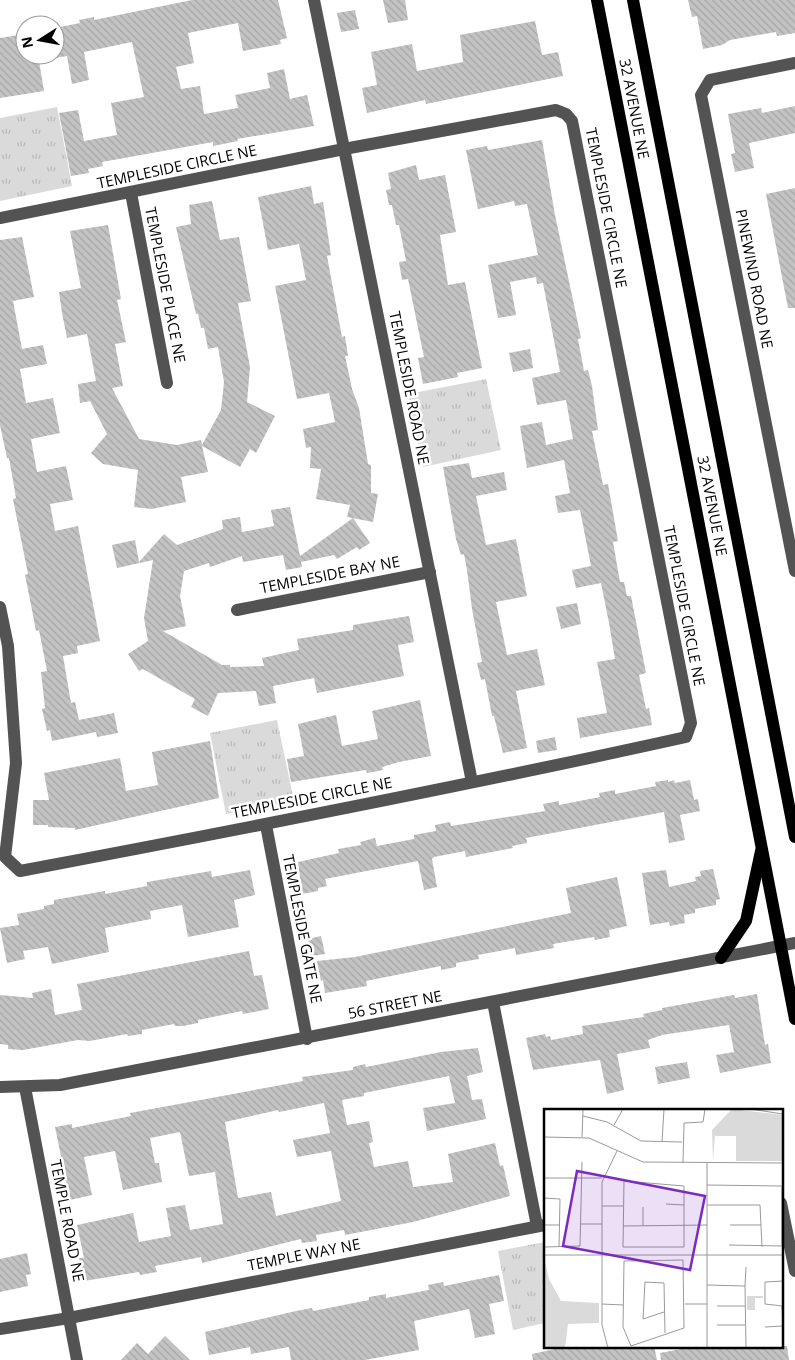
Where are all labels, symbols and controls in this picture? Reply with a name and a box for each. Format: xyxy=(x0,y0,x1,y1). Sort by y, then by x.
north arrow xyxy=(15,15,65,65)
text: N xyxy=(16,35,37,50)
street label: 32 AVENUE NE xyxy=(615,57,655,161)
street label: TEMPLESIDE CIRCLE NE xyxy=(582,126,632,290)
street label: TEMPLESIDE CIRCLE NE xyxy=(95,139,259,193)
street label: TEMPLESIDE PLACE NE xyxy=(141,205,191,364)
street label: PINEWIND ROAD NE xyxy=(732,207,778,350)
street label: TEMPLESIDE ROAD NE xyxy=(385,310,435,466)
street label: 32 AVENUE NE xyxy=(693,454,733,558)
street label: TEMPLESIDE CIRCLE NE xyxy=(660,524,710,688)
street label: TEMPLESIDE BAY NE xyxy=(258,551,401,597)
street label: TEMPLESIDE CIRCLE NE xyxy=(230,772,394,822)
street label: TEMPLESIDE GATE NE xyxy=(279,853,327,1005)
street label: 56 STREET NE xyxy=(346,985,443,1023)
inset map xyxy=(544,1109,782,1348)
street label: TEMPLE ROAD NE xyxy=(46,1158,90,1284)
street label: TEMPLE WAY NE xyxy=(246,1233,362,1275)

